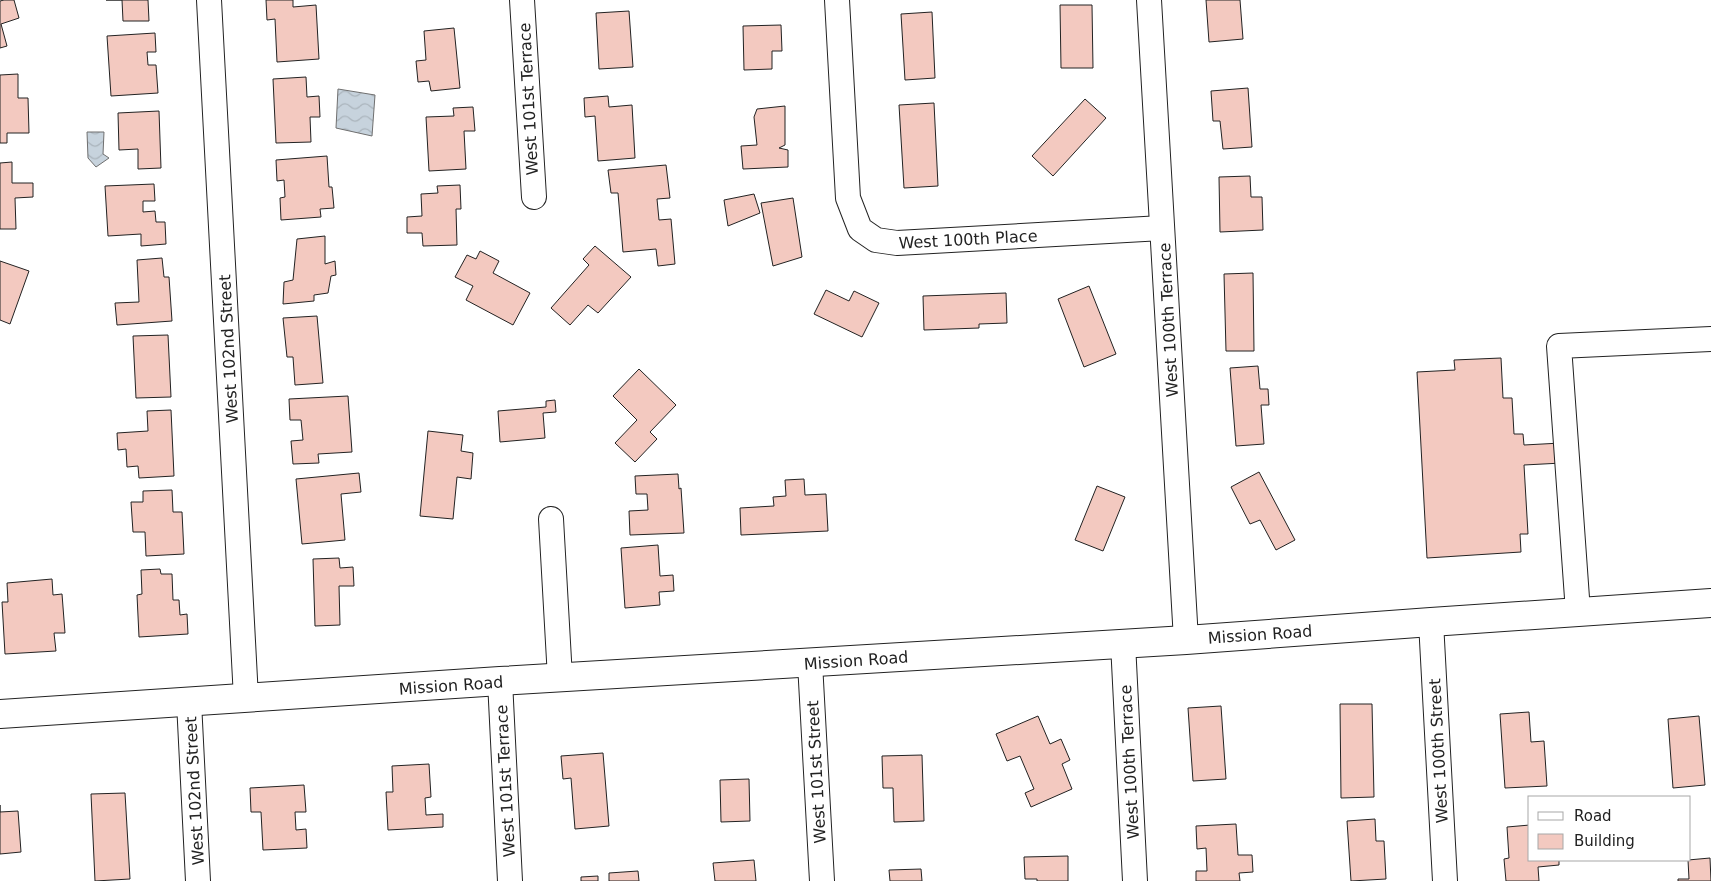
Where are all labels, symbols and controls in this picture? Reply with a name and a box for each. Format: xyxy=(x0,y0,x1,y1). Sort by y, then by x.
street label: West 101st Terrace xyxy=(515,22,542,176)
street label: West 100th Place xyxy=(898,226,1038,253)
street label: West 100th Terrace xyxy=(1155,242,1182,398)
street label: West 102nd Street xyxy=(215,274,242,424)
street label: Mission Road xyxy=(1207,621,1313,648)
street label: Mission Road xyxy=(803,647,909,674)
street label: Mission Road xyxy=(398,672,504,699)
street label: West 100th Street xyxy=(1425,678,1452,824)
street label: West 100th Terrace xyxy=(1116,684,1143,840)
street label: West 101st Street xyxy=(803,700,830,844)
street label: West 101st Terrace xyxy=(492,704,519,858)
street label: West 102nd Street xyxy=(181,716,208,866)
legend xyxy=(1528,796,1691,861)
text: Road xyxy=(1574,807,1612,825)
text: Building xyxy=(1574,832,1635,850)

